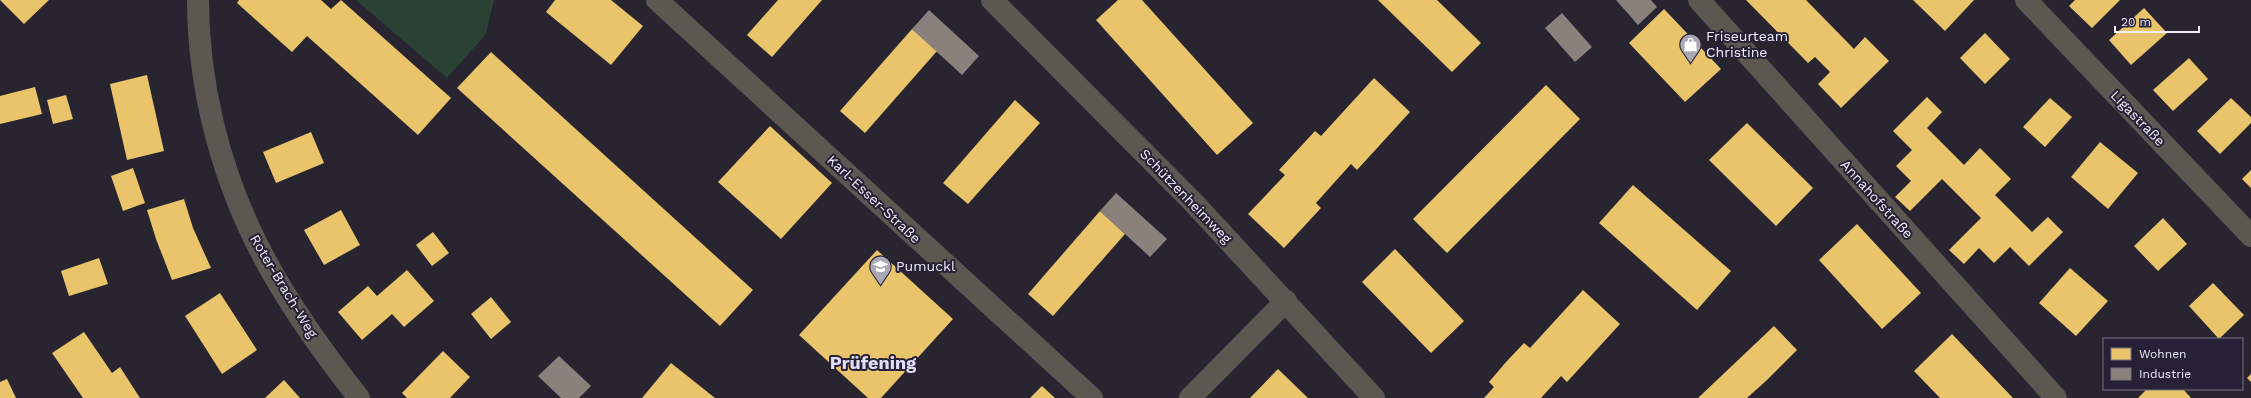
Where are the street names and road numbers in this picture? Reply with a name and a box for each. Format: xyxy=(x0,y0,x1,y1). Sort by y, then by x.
street label: Ligastraße xyxy=(2108,87,2168,149)
street label: Schützenheimweg xyxy=(1137,146,1235,247)
street label: Karl-Esser-Straße xyxy=(824,152,924,246)
street label: Annahofstraße xyxy=(1837,156,1917,242)
street label: Roter-Brach-Weg xyxy=(247,232,321,341)

